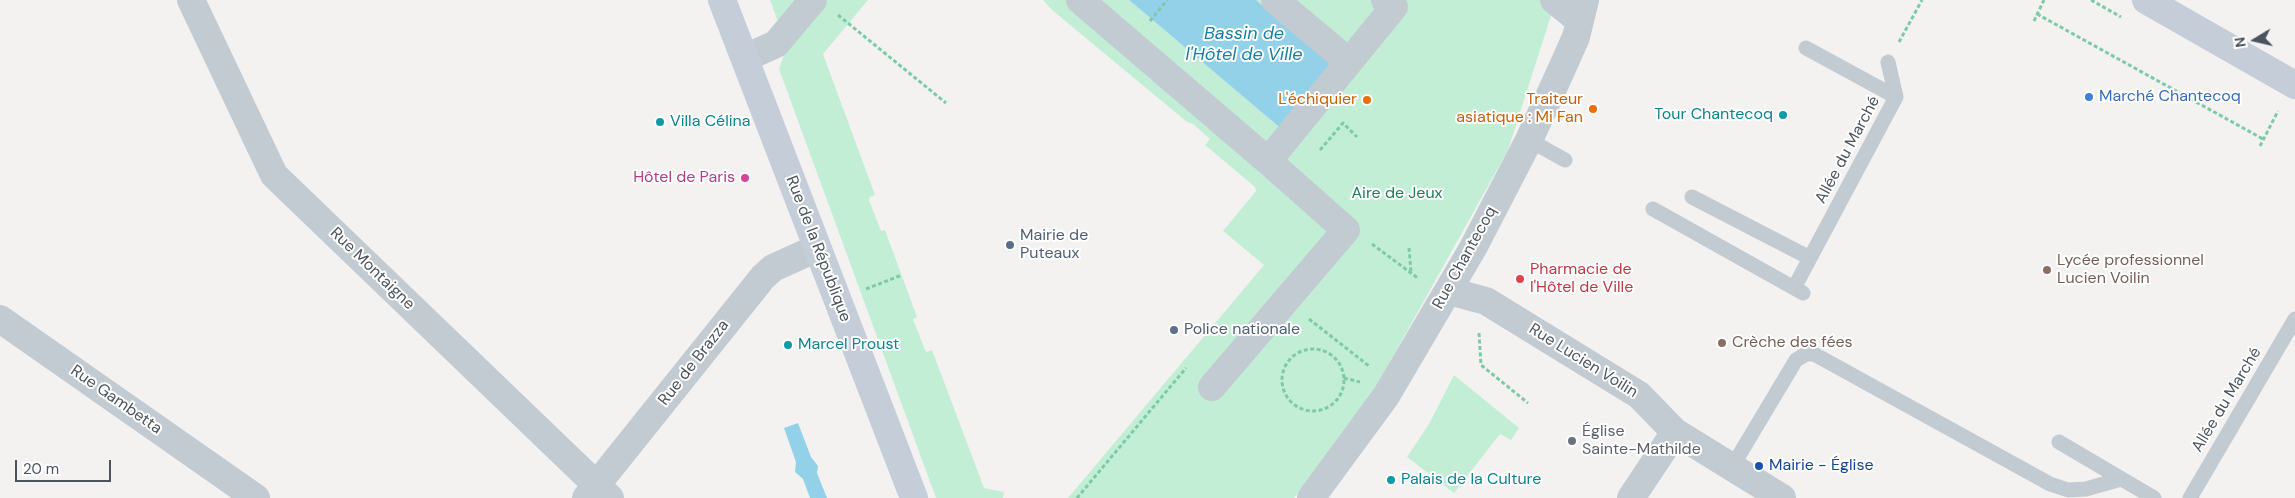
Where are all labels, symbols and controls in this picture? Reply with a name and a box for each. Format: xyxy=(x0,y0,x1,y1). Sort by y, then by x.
north arrow xyxy=(2230,15,2280,65)
water label: Bassin de l'Hôtel de Ville xyxy=(1186,23,1302,66)
text: N xyxy=(2230,36,2250,49)
place label: Marché Chantecoq xyxy=(2099,87,2241,107)
place label: L'échiquier xyxy=(1278,90,1357,110)
place label: Traiteur asiatique : Mi Fan xyxy=(1456,90,1583,128)
marker: Marché Chantecoq xyxy=(2083,91,2095,103)
street label: Allée du Marché xyxy=(1812,93,1884,207)
marker: L'échiquier xyxy=(1361,94,1373,106)
marker: Traiteur asiatique : Mi Fan xyxy=(1587,103,1599,115)
place label: Tour Chantecoq xyxy=(1654,105,1773,125)
marker: Tour Chantecoq xyxy=(1777,109,1789,121)
place label: Villa Célina xyxy=(670,112,750,132)
marker: Villa Célina xyxy=(654,116,666,128)
place label: Hôtel de Paris xyxy=(633,168,735,188)
marker: Hôtel de Paris xyxy=(739,172,751,184)
street label: Rue de la République xyxy=(781,173,855,325)
park label: Aire de Jeux xyxy=(1351,184,1443,204)
street label: Rue Chantecoq xyxy=(1429,203,1501,313)
street label: Rue Montaigne xyxy=(326,224,418,314)
place label: Mairie de Puteaux xyxy=(1020,226,1088,264)
marker: Mairie de Puteaux xyxy=(1004,239,1016,251)
place label: Lycée professionnel Lucien Voilin xyxy=(2057,251,2204,289)
place label: Pharmacie de l'Hôtel de Ville xyxy=(1530,260,1633,298)
marker: Lycée professionnel Lucien Voilin xyxy=(2041,264,2053,276)
marker: Pharmacie de l'Hôtel de Ville xyxy=(1514,273,1526,285)
street label: Rue de Brazza xyxy=(655,316,733,410)
place label: Police nationale xyxy=(1184,320,1300,340)
street label: Rue Lucien Voilin xyxy=(1525,320,1641,402)
marker: Police nationale xyxy=(1168,324,1180,336)
place label: Crèche des fées xyxy=(1732,333,1853,353)
place label: Marcel Proust xyxy=(798,335,899,355)
marker: Crèche des fées xyxy=(1716,337,1728,349)
marker: Marcel Proust xyxy=(782,339,794,351)
street label: Allée du Marché xyxy=(2188,344,2266,456)
street label: Rue Gambetta xyxy=(67,361,165,439)
place label: Église Sainte-Mathilde xyxy=(1582,422,1701,460)
marker: Église Sainte-Mathilde xyxy=(1566,435,1578,447)
scale bar xyxy=(18,450,114,482)
place label: Mairie - Église xyxy=(1769,456,1874,476)
text: 20 m xyxy=(23,459,59,479)
marker: Mairie - Église xyxy=(1753,460,1765,472)
place label: Palais de la Culture xyxy=(1401,470,1541,490)
marker: Palais de la Culture xyxy=(1385,474,1397,486)

